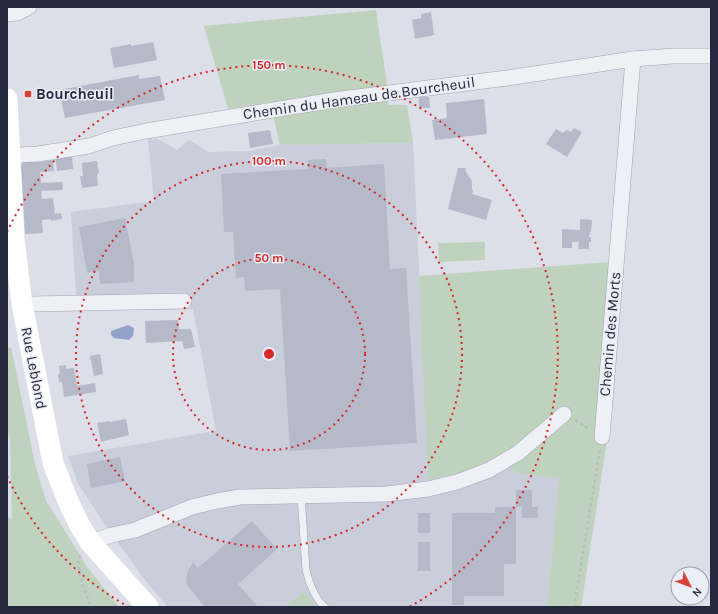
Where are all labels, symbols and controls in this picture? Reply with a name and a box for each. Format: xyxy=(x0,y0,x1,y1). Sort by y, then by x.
text: 150 m xyxy=(252,58,286,72)
street label: Chemin du Hameau de Bourcheuil xyxy=(242,73,476,123)
place label: Bourcheuil xyxy=(36,85,114,103)
marker: Bourcheuil xyxy=(23,89,33,99)
text: 100 m xyxy=(252,154,286,168)
text: 50 m xyxy=(255,251,284,265)
street label: Chemin des Morts xyxy=(596,271,624,397)
street label: Rue Leblond xyxy=(17,325,51,411)
centre of rings xyxy=(262,347,276,361)
north arrow xyxy=(670,566,710,606)
text: N xyxy=(690,585,705,600)

